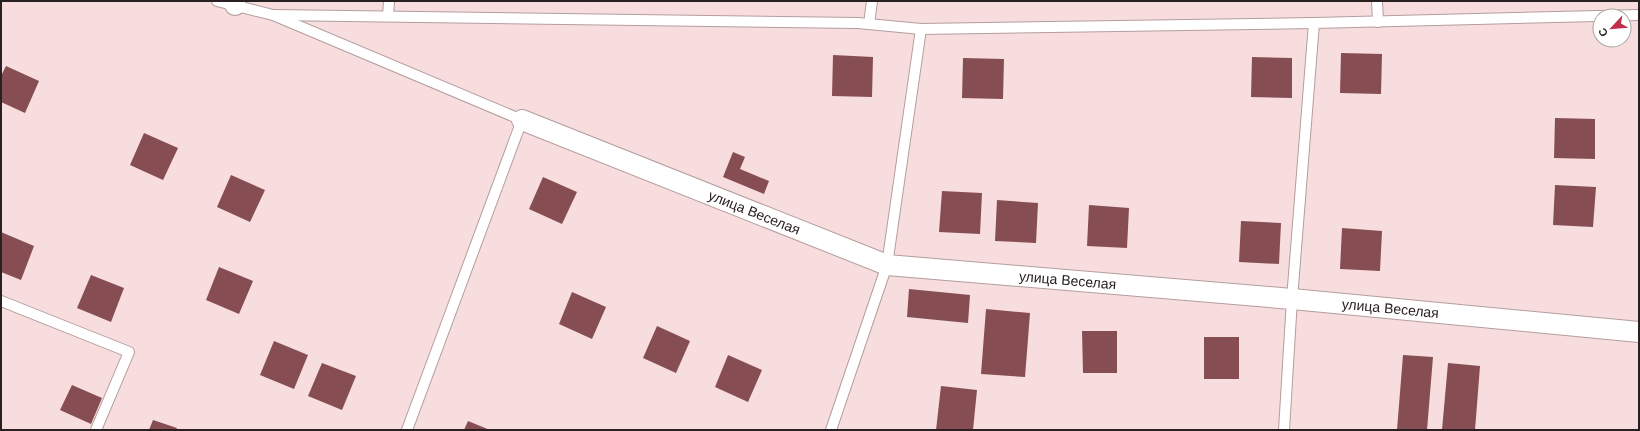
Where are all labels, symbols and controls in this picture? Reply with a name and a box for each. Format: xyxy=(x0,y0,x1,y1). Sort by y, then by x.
north arrow xyxy=(1592,8,1632,48)
text: С xyxy=(1596,26,1610,39)
street label: улица Веселая xyxy=(706,187,803,238)
street label: улица Веселая xyxy=(1018,268,1117,292)
street label: улица Веселая xyxy=(1341,296,1440,321)

